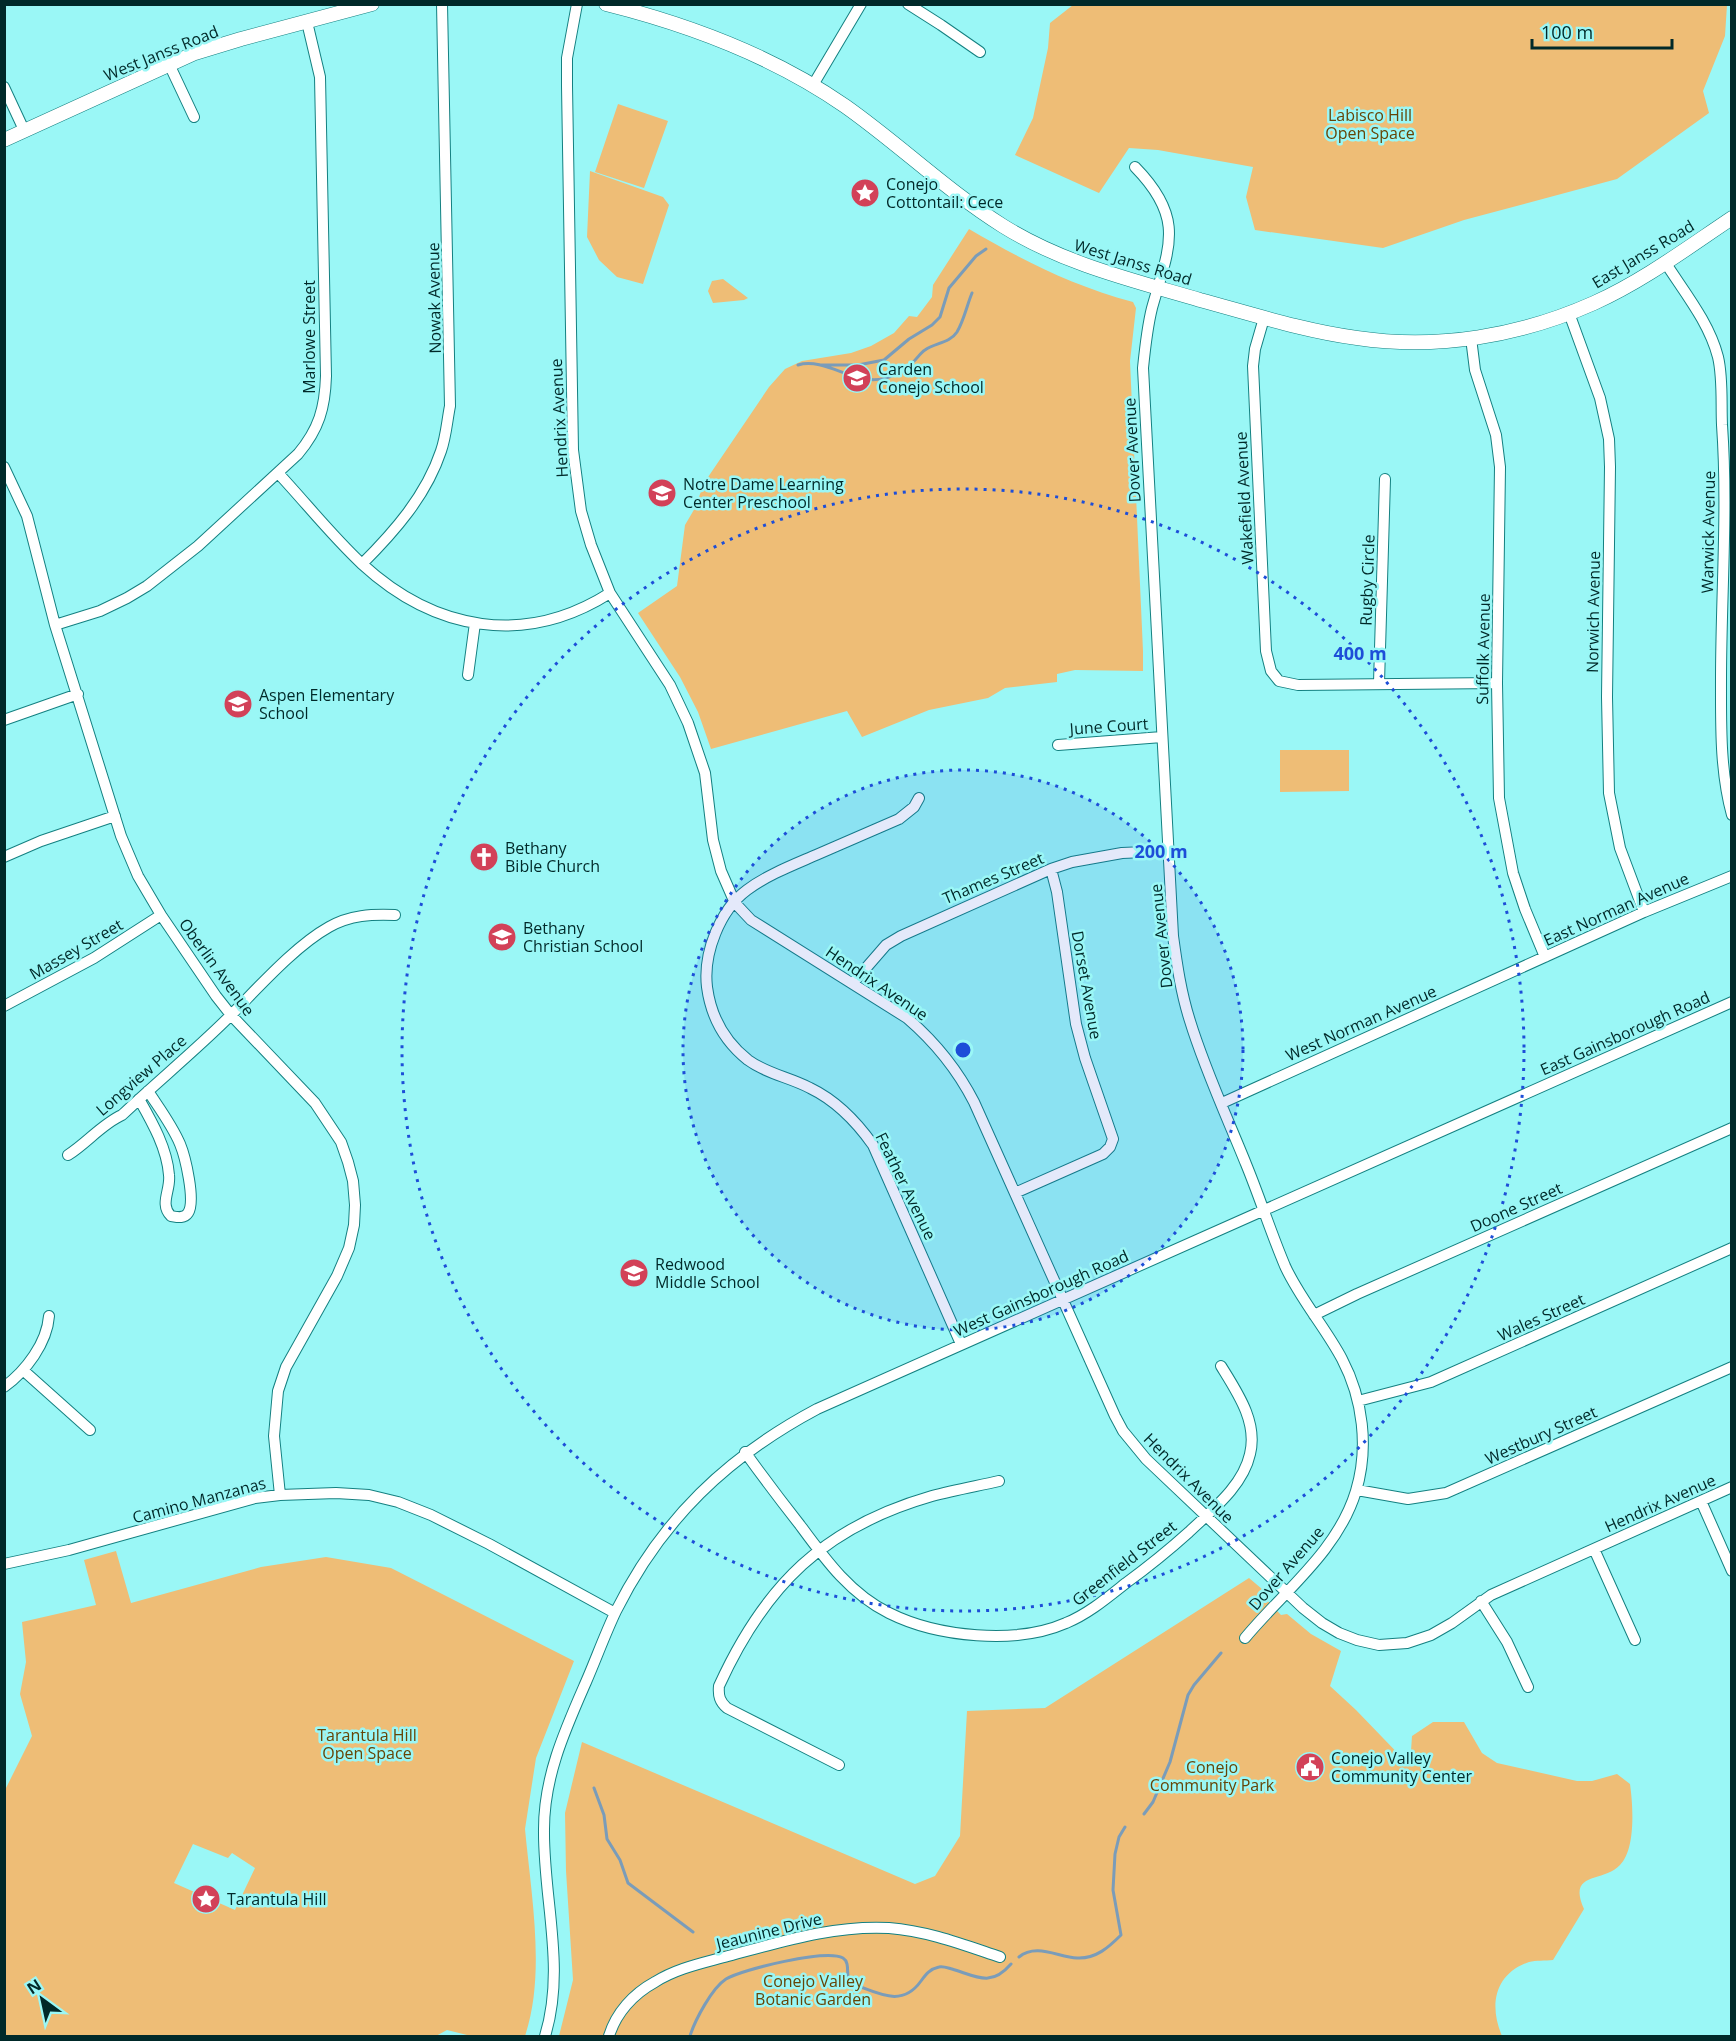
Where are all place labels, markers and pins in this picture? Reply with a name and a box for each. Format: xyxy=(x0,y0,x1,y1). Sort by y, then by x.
place label: Conejo Cottontail: Cece xyxy=(886,173,1003,213)
place icon: Conejo Cottontail: Cece xyxy=(849,177,881,209)
place label: Carden Conejo School xyxy=(878,358,984,398)
school or university icon: Carden Conejo School xyxy=(841,362,873,394)
place label: Notre Dame Learning Center Preschool xyxy=(683,473,844,513)
school or university icon: Notre Dame Learning Center Preschool xyxy=(646,477,678,509)
place label: Aspen Elementary School xyxy=(259,684,395,724)
school or university icon: Aspen Elementary School xyxy=(222,688,254,720)
place label: Bethany Bible Church xyxy=(505,837,600,877)
church icon: Bethany Bible Church xyxy=(468,841,500,873)
place label: Bethany Christian School xyxy=(523,917,643,957)
school or university icon: Bethany Christian School xyxy=(486,921,518,953)
centre of rings xyxy=(953,1040,973,1060)
place label: Redwood Middle School xyxy=(655,1253,760,1293)
school or university icon: Redwood Middle School xyxy=(618,1257,650,1289)
place label: Conejo Valley Community Center xyxy=(1331,1747,1472,1787)
public building icon: Conejo Valley Community Center xyxy=(1294,1751,1326,1783)
place icon: Tarantula Hill xyxy=(190,1883,222,1915)
place label: Tarantula Hill xyxy=(227,1888,326,1910)

